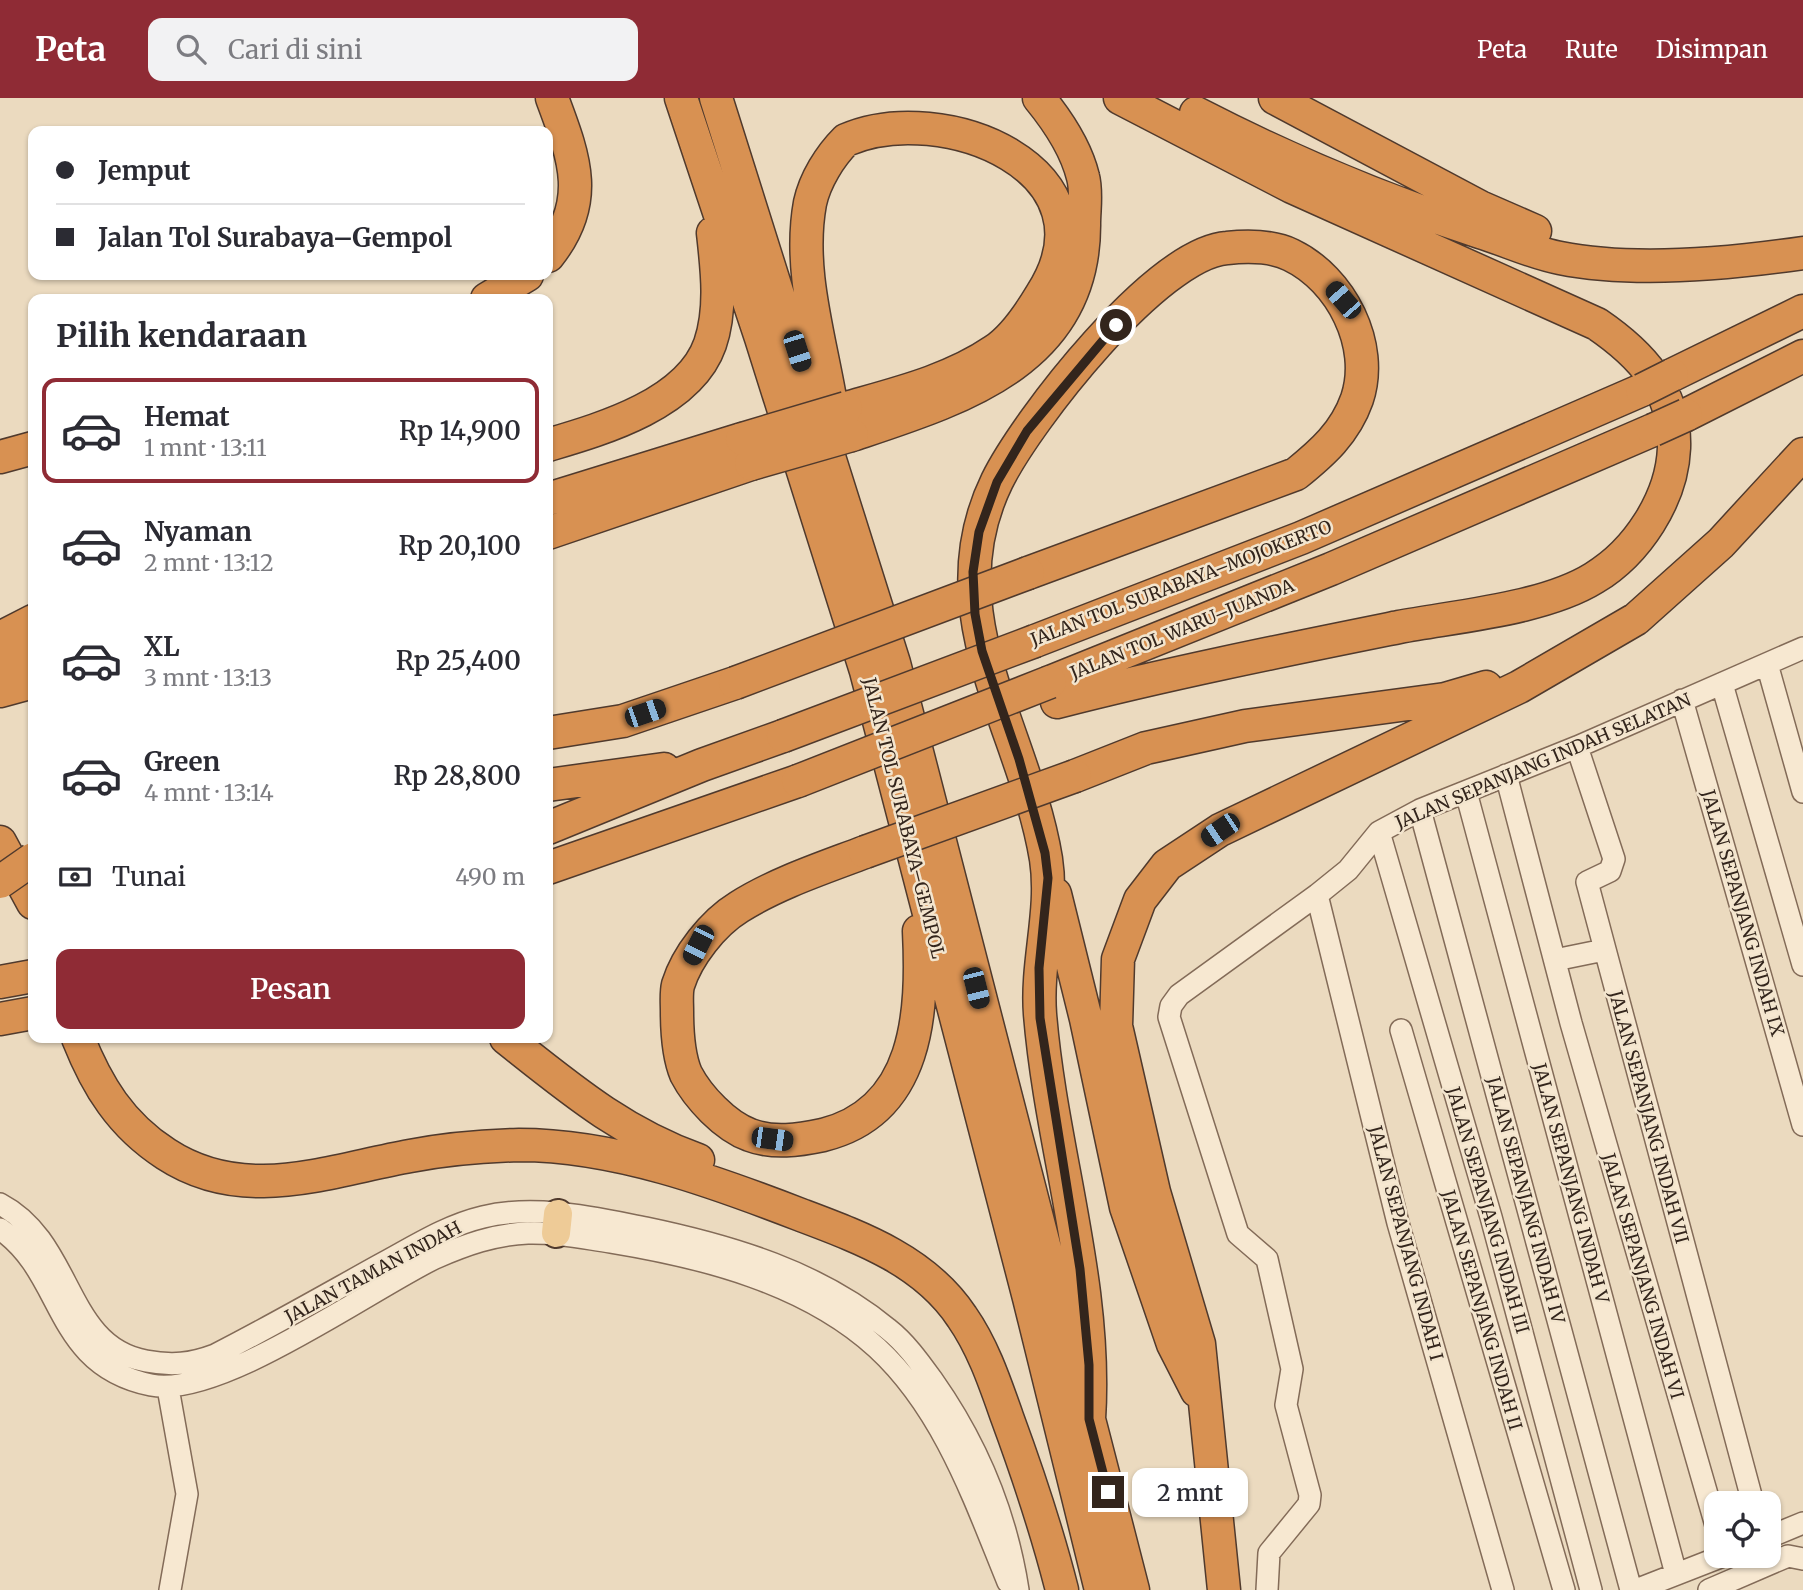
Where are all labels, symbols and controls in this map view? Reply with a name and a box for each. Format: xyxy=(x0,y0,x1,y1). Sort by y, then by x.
search box xyxy=(148,18,638,81)
text: Peta xyxy=(35,29,106,70)
icon: search xyxy=(172,30,210,68)
text: Cari di sini xyxy=(228,33,362,66)
text: Peta xyxy=(1477,34,1527,65)
text: Rute xyxy=(1565,34,1618,65)
text: Disimpan xyxy=(1656,34,1768,65)
text: Jemput xyxy=(98,154,191,187)
text: Jalan Tol Surabaya–Gempol xyxy=(98,221,452,254)
car xyxy=(1322,277,1365,323)
route start xyxy=(1100,309,1132,341)
text: Pilih kendaraan xyxy=(56,316,307,356)
car xyxy=(781,328,814,374)
icon: car xyxy=(60,399,123,462)
text: Hemat xyxy=(144,400,230,433)
text: Rp 14,900 xyxy=(399,414,521,447)
text: 1 mnt · 13:11 xyxy=(144,433,267,462)
icon: car xyxy=(60,514,123,577)
text: Nyaman xyxy=(144,515,252,548)
street label: JALAN TOL SURABAYA–MOJOKERTO xyxy=(1026,515,1335,652)
text: Rp 20,100 xyxy=(398,529,521,562)
text: 2 mnt · 13:12 xyxy=(144,548,274,577)
street label: JALAN TOL WARU–JUANDA xyxy=(1066,573,1298,685)
icon: car xyxy=(60,629,123,692)
text: XL xyxy=(144,630,180,663)
text: Rp 25,400 xyxy=(396,644,521,677)
text: 3 mnt · 13:13 xyxy=(144,663,272,692)
street label: JALAN TOL SURABAYA–GEMPOL xyxy=(858,674,950,961)
street label: JALAN SEPANJANG INDAH SELATAN xyxy=(1391,688,1694,834)
car xyxy=(622,696,669,730)
icon: car xyxy=(60,744,123,807)
text: Green xyxy=(144,745,220,778)
text: Rp 28,800 xyxy=(393,759,521,792)
text: 4 mnt · 13:14 xyxy=(144,778,274,807)
street label: JALAN SEPANJANG INDAH IX xyxy=(1696,786,1789,1039)
car xyxy=(1197,810,1244,850)
icon: cash xyxy=(56,858,94,896)
text: Tunai xyxy=(112,860,186,893)
text: 490 m xyxy=(455,862,525,891)
car xyxy=(680,922,717,968)
button: Pesan xyxy=(56,949,525,1029)
car xyxy=(961,965,992,1011)
street label: JALAN SEPANJANG INDAH VII xyxy=(1604,987,1694,1246)
street label: JALAN SEPANJANG INDAH V xyxy=(1528,1060,1614,1306)
street label: JALAN SEPANJANG INDAH IV xyxy=(1482,1073,1570,1327)
street label: JALAN SEPANJANG INDAH III xyxy=(1442,1084,1534,1336)
street label: JALAN SEPANJANG INDAH I xyxy=(1363,1122,1448,1363)
car xyxy=(750,1126,795,1152)
street label: JALAN SEPANJANG INDAH VI xyxy=(1597,1150,1689,1401)
street label: JALAN SEPANJANG INDAH II xyxy=(1437,1187,1527,1433)
street label: JALAN TAMAN INDAH xyxy=(280,1216,465,1329)
callout: 2 mnt xyxy=(1132,1468,1248,1516)
route end xyxy=(1092,1476,1124,1508)
text: 2 mnt xyxy=(1157,1478,1223,1507)
map controls xyxy=(1704,1491,1781,1568)
button: locate xyxy=(1704,1491,1781,1568)

